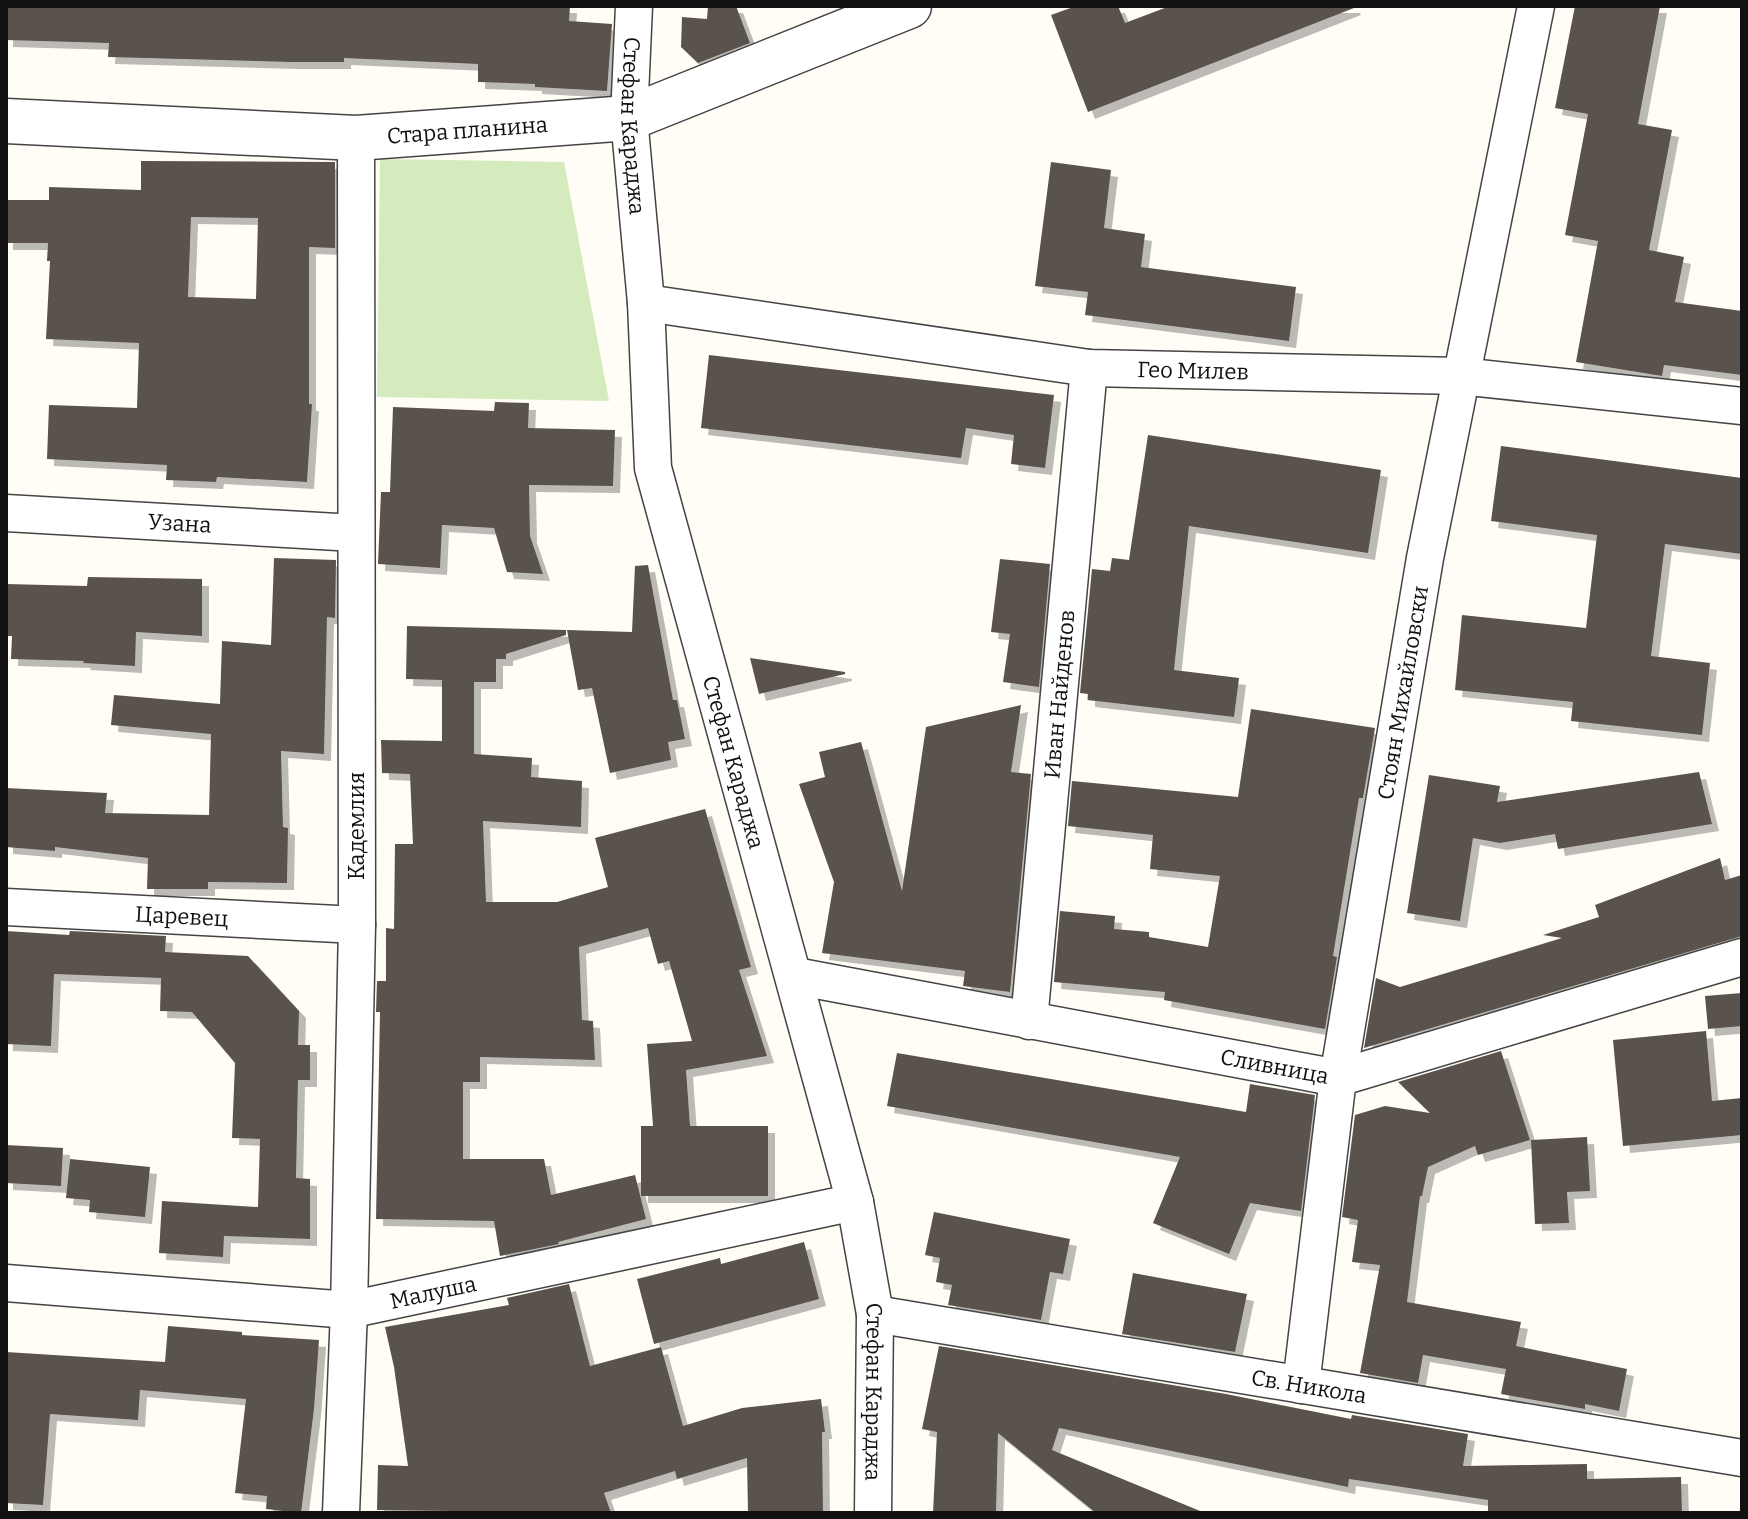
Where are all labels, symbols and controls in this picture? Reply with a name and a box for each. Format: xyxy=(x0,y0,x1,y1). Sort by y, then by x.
street label: Стефан Караджа xyxy=(615,36,651,216)
street label: Стара планина xyxy=(386,110,549,149)
street label: Гео Милев xyxy=(1137,356,1249,385)
street label: Узана xyxy=(147,508,212,538)
street label: Стоян Михайловски xyxy=(1371,584,1434,802)
street label: Иван Найденов xyxy=(1038,609,1080,780)
street label: Стефан Караджа xyxy=(697,673,771,852)
street label: Кадемлия xyxy=(343,772,370,880)
street label: Царевец xyxy=(134,900,229,932)
street label: Сливница xyxy=(1218,1043,1331,1089)
street label: Малуша xyxy=(387,1270,479,1314)
street label: Стефан Караджа xyxy=(860,1301,889,1481)
street label: Св. Никола xyxy=(1249,1363,1369,1409)

